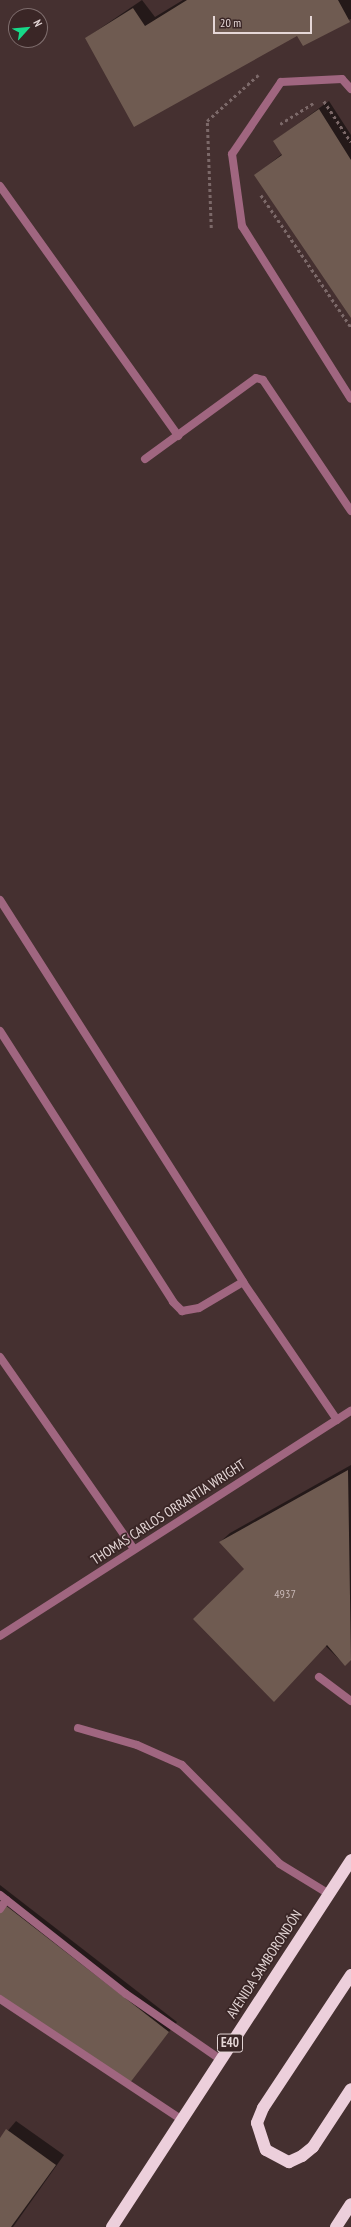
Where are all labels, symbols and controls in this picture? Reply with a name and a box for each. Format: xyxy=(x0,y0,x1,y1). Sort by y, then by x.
north arrow xyxy=(8,8,48,48)
scale bar xyxy=(215,8,314,34)
text: 20 m xyxy=(220,15,241,30)
text: N xyxy=(30,17,45,29)
street label: THOMAS CARLOS ORRANTIA WRIGHT xyxy=(87,1456,249,1568)
house number: 4937 xyxy=(274,1587,296,1601)
street label: AVENIDA SAMBORONDÓN xyxy=(223,1907,305,2021)
road number: E40 xyxy=(216,2032,244,2054)

